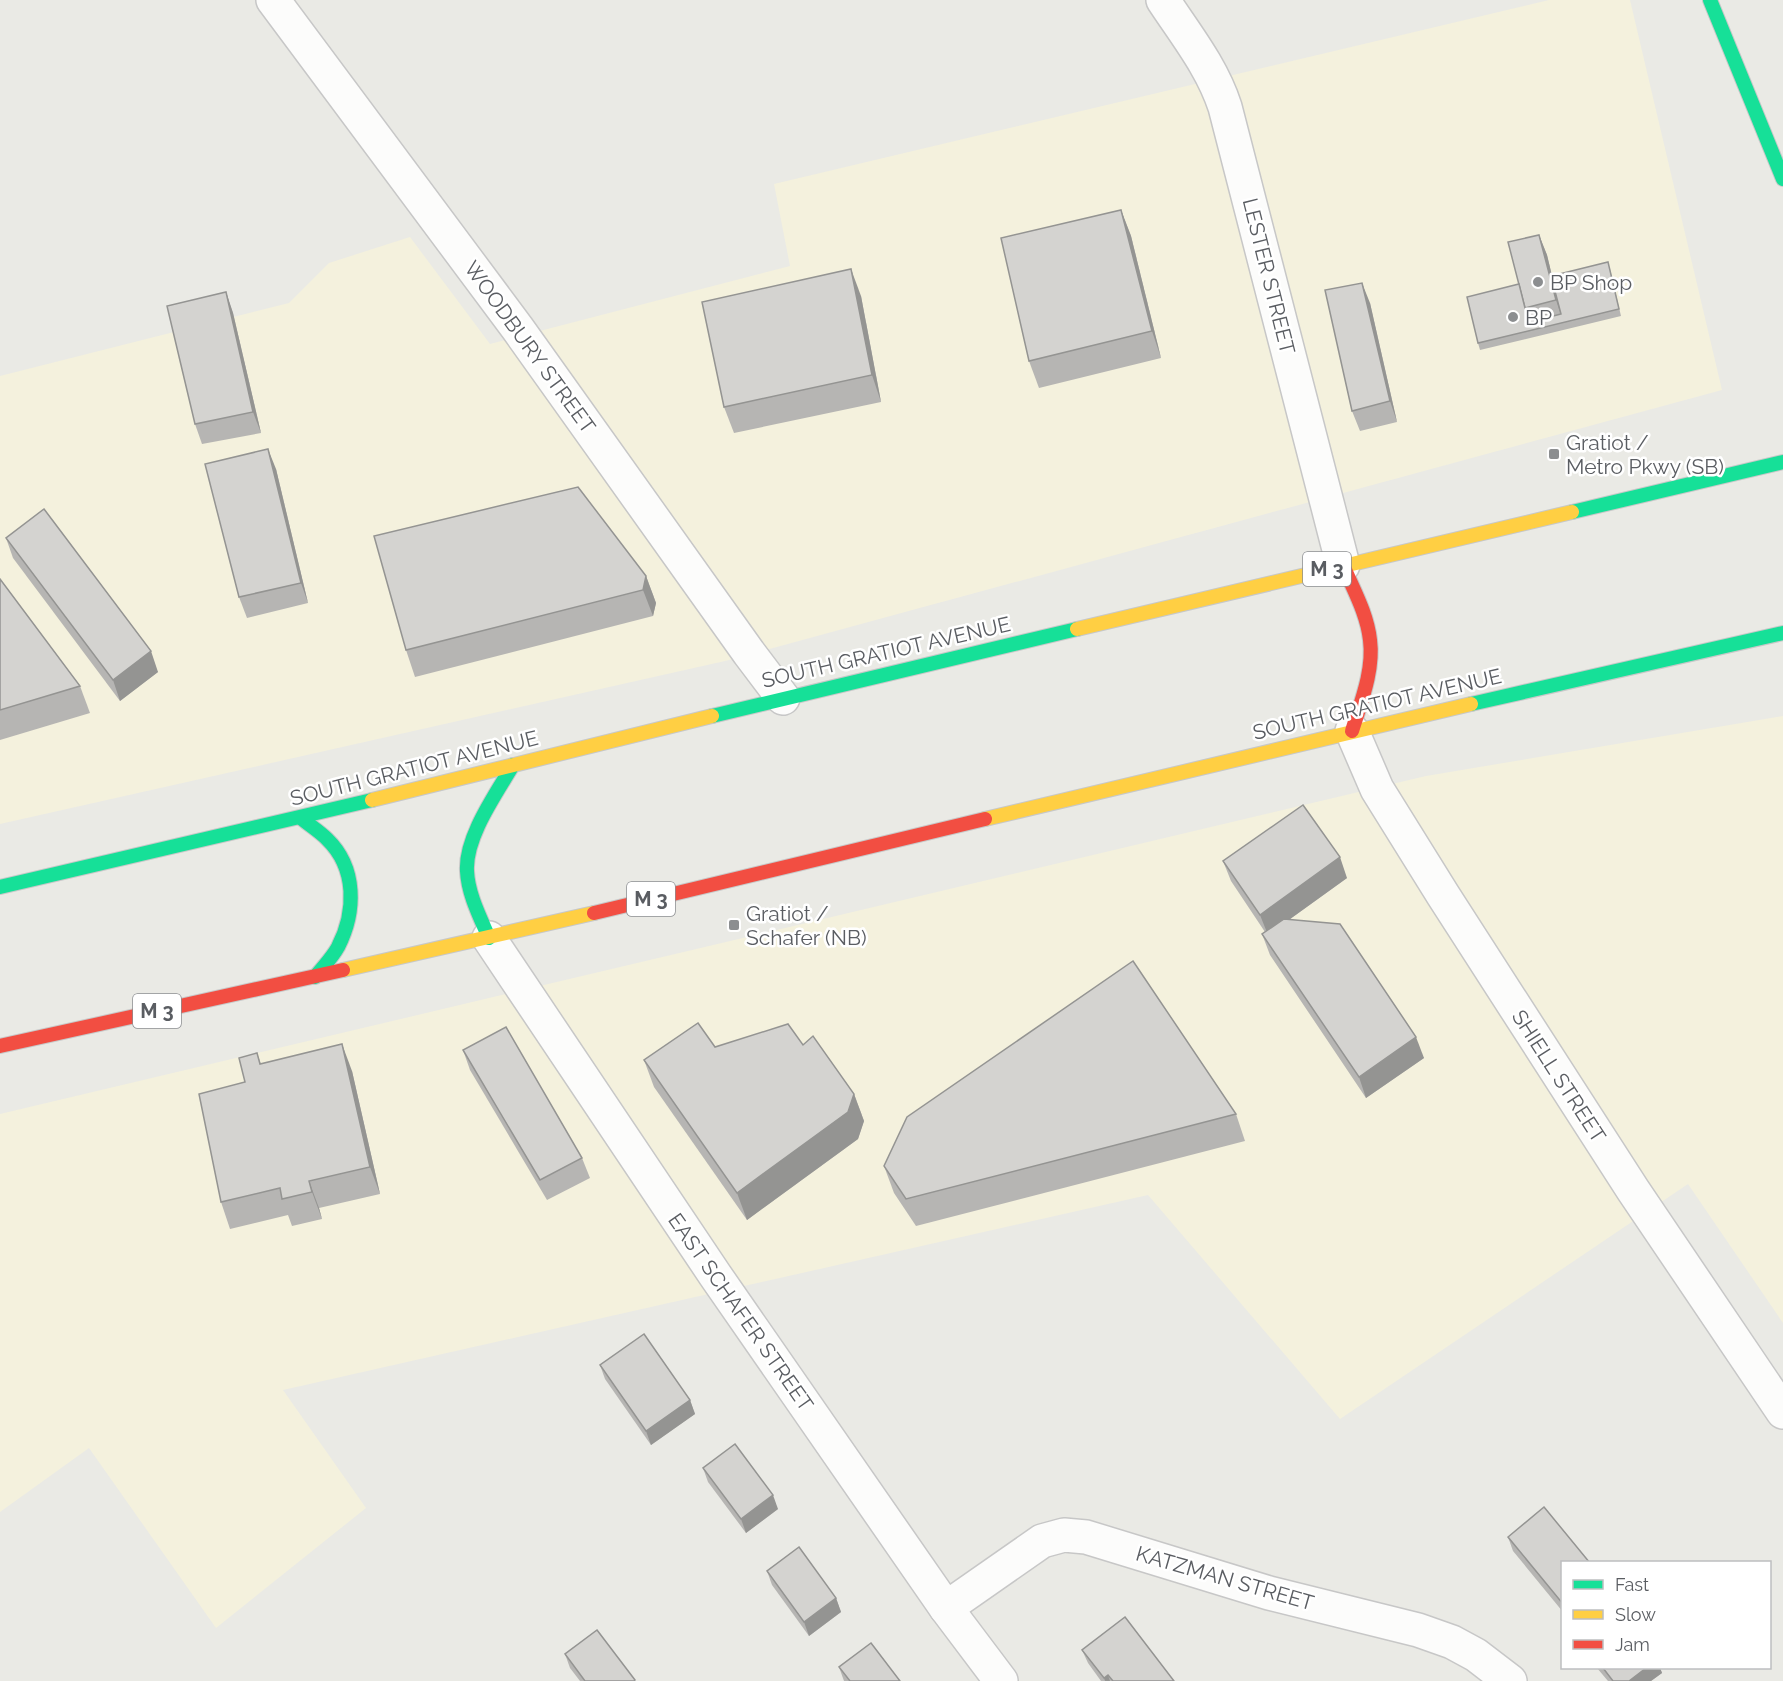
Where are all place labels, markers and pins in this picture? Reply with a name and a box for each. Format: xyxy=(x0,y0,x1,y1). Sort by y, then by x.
place label: BP Shop xyxy=(1550,270,1632,295)
marker: BP Shop xyxy=(1531,275,1545,289)
place label: BP xyxy=(1525,305,1552,330)
marker: BP xyxy=(1506,310,1520,324)
place label: Gratiot / Metro Pkwy (SB) xyxy=(1566,430,1724,479)
marker: Gratiot / Metro Pkwy (SB) xyxy=(1547,447,1561,461)
place label: Gratiot / Schafer (NB) xyxy=(746,901,867,950)
marker: Gratiot / Schafer (NB) xyxy=(727,918,741,932)

